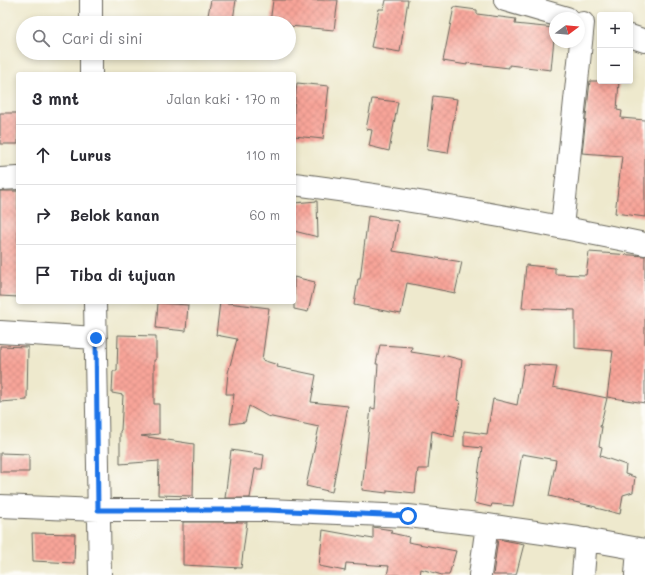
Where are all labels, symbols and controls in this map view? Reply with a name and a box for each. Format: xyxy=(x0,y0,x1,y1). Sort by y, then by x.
north arrow xyxy=(549,12,585,48)
map controls xyxy=(597,12,633,84)
button: + xyxy=(597,12,633,48)
search box xyxy=(16,16,296,60)
icon: search xyxy=(30,27,52,49)
text: Cari di sini xyxy=(62,28,143,48)
button: − xyxy=(597,48,633,84)
text: 3 mnt xyxy=(32,87,79,109)
text: Jalan kaki · 170 m xyxy=(167,90,280,107)
icon: ahead xyxy=(32,144,54,166)
text: Lurus xyxy=(70,145,111,165)
text: 110 m xyxy=(246,146,280,163)
icon: right xyxy=(32,204,54,226)
text: Belok kanan xyxy=(70,205,159,225)
text: 60 m xyxy=(250,206,280,223)
icon: arrive xyxy=(32,264,54,286)
text: Tiba di tujuan xyxy=(70,265,175,285)
route end xyxy=(87,329,105,347)
route start xyxy=(399,507,417,525)

